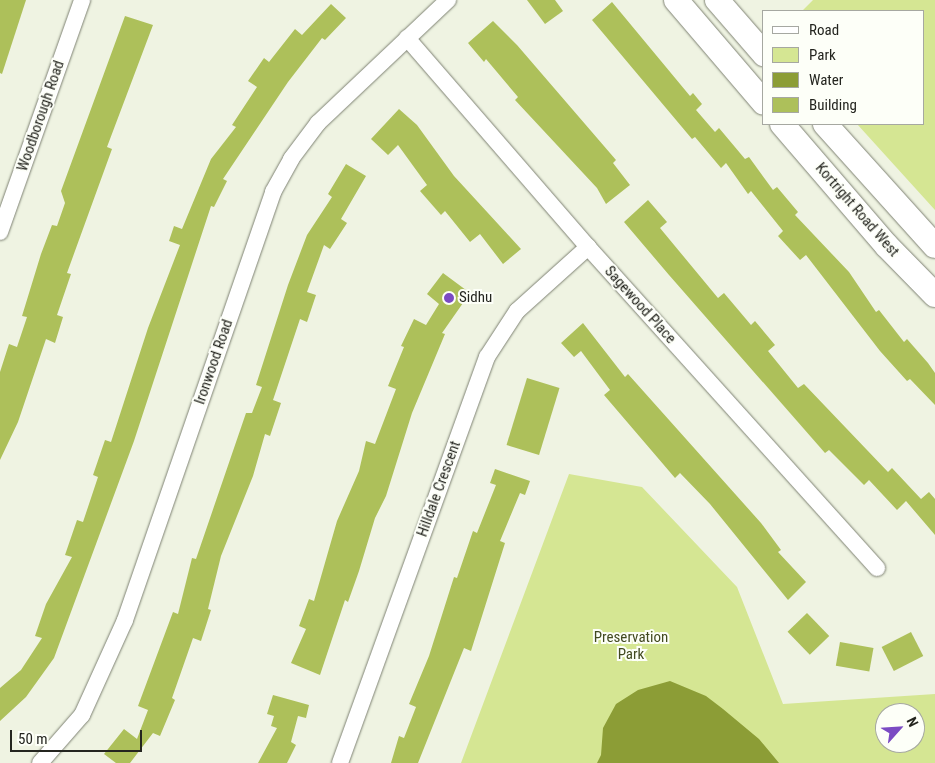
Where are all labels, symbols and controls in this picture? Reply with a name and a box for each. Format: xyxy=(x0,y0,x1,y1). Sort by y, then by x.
legend xyxy=(762,10,925,125)
text: Road xyxy=(809,21,839,39)
text: Park xyxy=(809,46,836,64)
street label: Woodborough Road xyxy=(14,58,68,174)
text: Water xyxy=(809,71,843,89)
text: Building xyxy=(809,96,857,114)
street label: Kortright Road West xyxy=(811,159,903,261)
street label: Sagewood Place xyxy=(601,263,679,347)
place label: Sidhu xyxy=(459,289,492,307)
marker: Sidhu xyxy=(443,292,455,304)
street label: Ironwood Road xyxy=(191,317,237,407)
street label: Hilldale Crescent xyxy=(413,439,465,539)
park label: Preservation Park xyxy=(594,628,668,663)
north arrow xyxy=(875,703,925,753)
text: N xyxy=(904,714,922,729)
scale bar xyxy=(12,720,145,752)
text: 50 m xyxy=(18,730,48,748)

